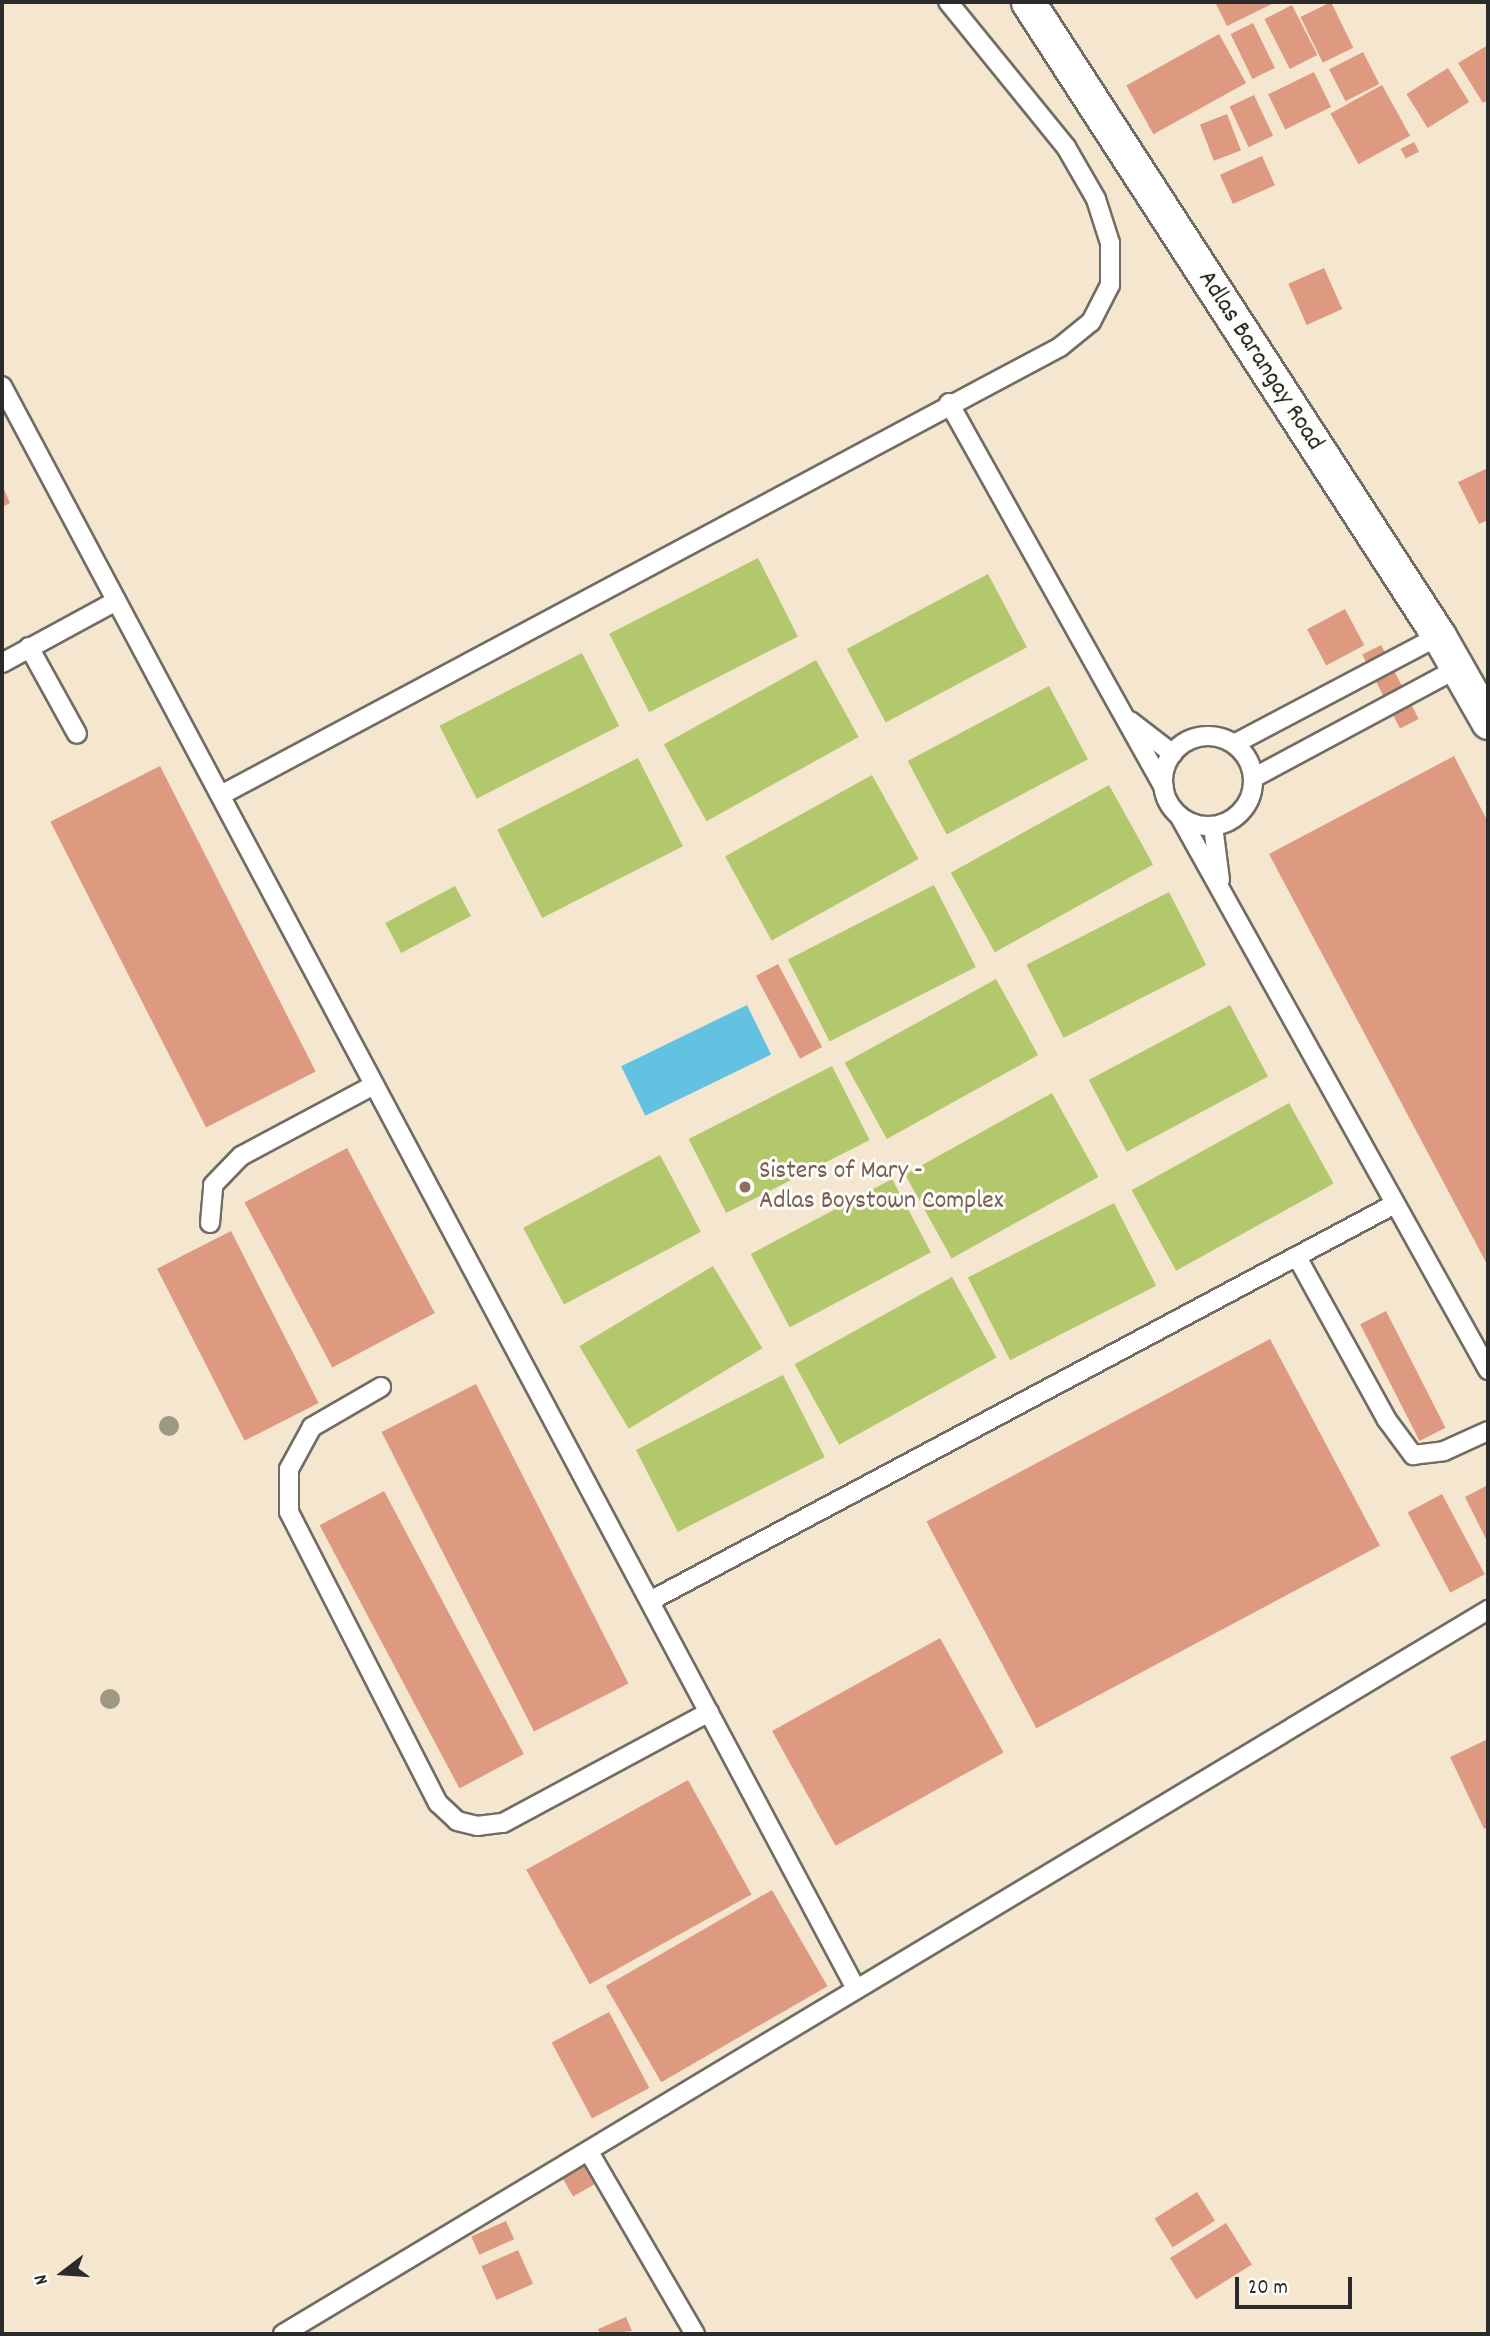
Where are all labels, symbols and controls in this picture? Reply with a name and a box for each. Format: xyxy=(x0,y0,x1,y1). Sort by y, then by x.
street label: Adlas Barangay Road xyxy=(1190,265,1330,457)
place label: Sisters of Mary - Adlas Boystown Complex xyxy=(759,1156,1003,1218)
marker: Sisters of Mary - Adlas Boystown Complex xyxy=(737,1179,753,1195)
north arrow xyxy=(28,2238,98,2308)
scale bar xyxy=(1238,2262,1355,2306)
text: N xyxy=(28,2271,57,2288)
text: 20 m xyxy=(1248,2274,1288,2304)

